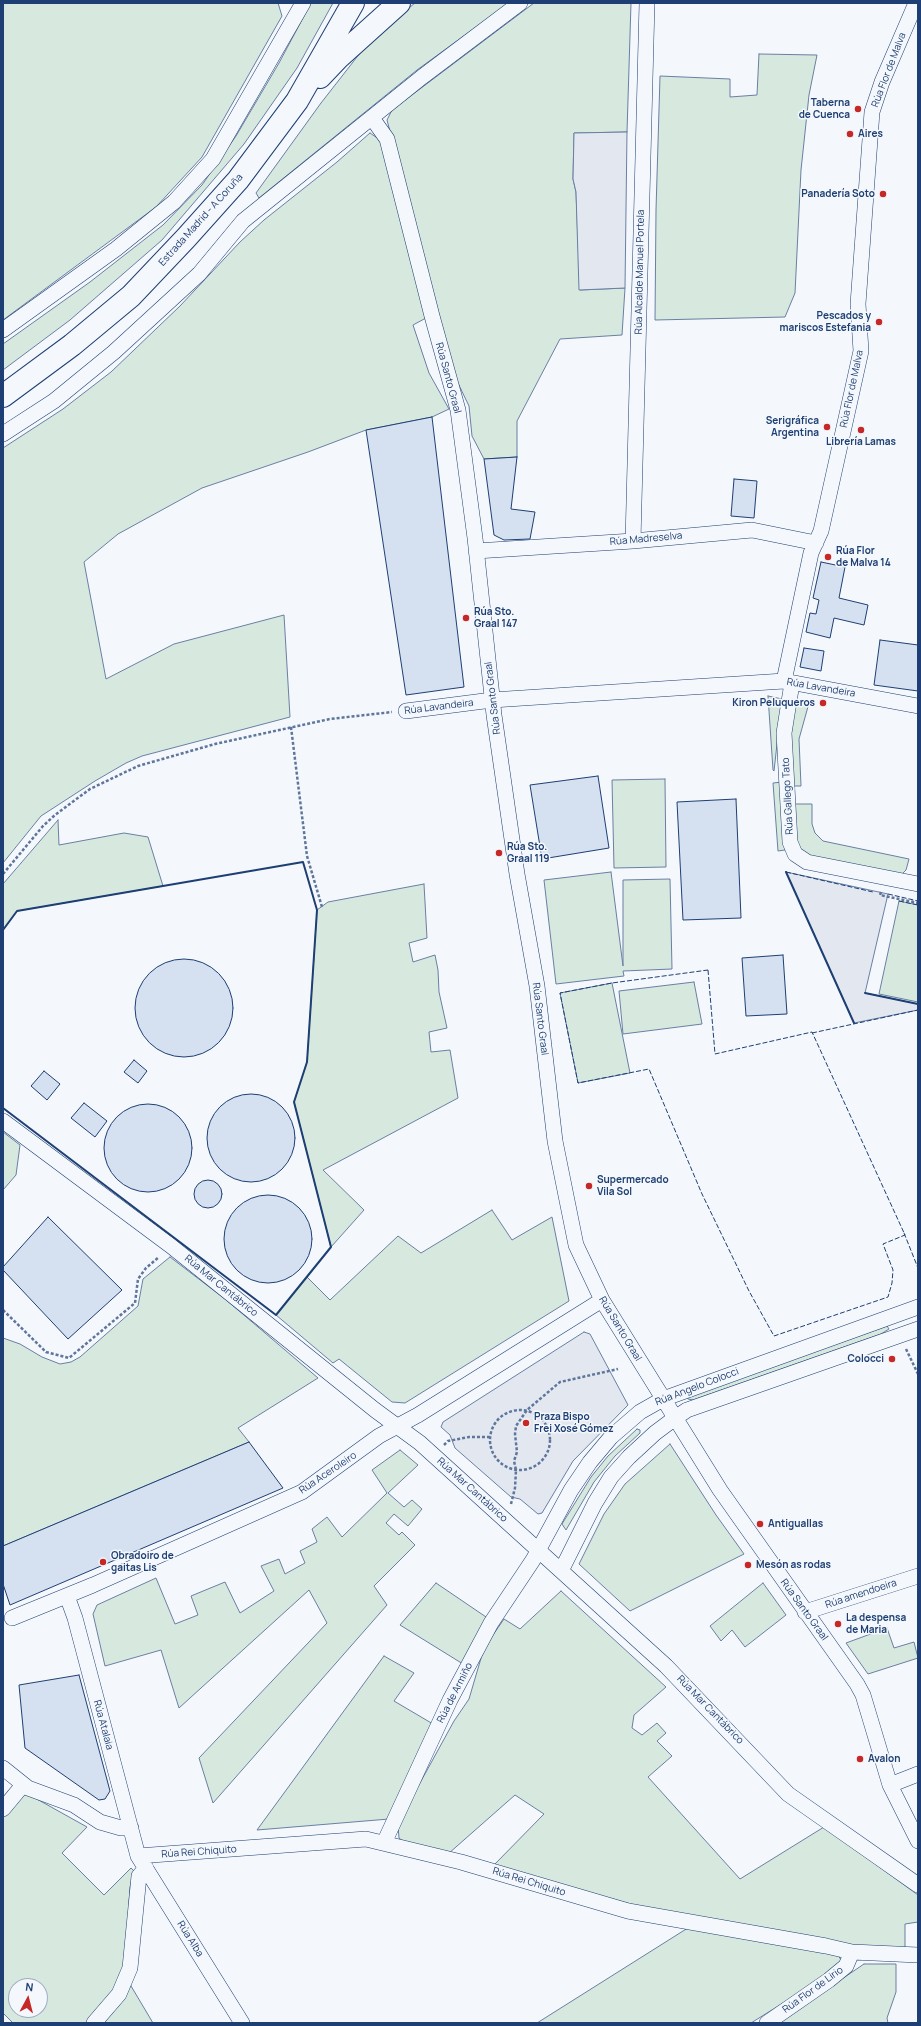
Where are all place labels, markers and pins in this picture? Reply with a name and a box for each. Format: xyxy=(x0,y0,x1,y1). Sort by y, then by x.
place label: Taberna de Cuenca xyxy=(799,97,850,120)
marker: Taberna de Cuenca xyxy=(853,104,863,114)
place label: Aires xyxy=(858,128,883,140)
marker: Aires xyxy=(845,129,855,139)
place label: Panadería Soto xyxy=(801,188,875,200)
marker: Panadería Soto xyxy=(878,189,888,199)
place label: Pescados y mariscos Estefania xyxy=(779,310,871,334)
marker: Pescados y mariscos Estefania xyxy=(874,317,884,327)
place label: Serigráfica Argentina xyxy=(766,415,819,438)
marker: Serigráfica Argentina xyxy=(822,422,832,432)
marker: Librería Lamas xyxy=(856,425,866,435)
place label: Librería Lamas xyxy=(826,436,896,448)
place label: Rúa Flor de Malva 14 xyxy=(836,545,891,568)
marker: Rúa Flor de Malva 14 xyxy=(823,552,833,562)
place label: Rúa Sto. Graal 147 xyxy=(474,606,517,630)
marker: Rúa Sto. Graal 147 xyxy=(461,613,471,623)
place label: Kiron Peluqueros xyxy=(732,697,815,709)
marker: Kiron Peluqueros xyxy=(818,698,828,708)
place label: Rúa Sto. Graal 119 xyxy=(507,841,549,864)
marker: Rúa Sto. Graal 119 xyxy=(494,848,504,858)
place label: Supermercado Vila Sol xyxy=(597,1174,669,1198)
marker: Supermercado Vila Sol xyxy=(584,1181,594,1191)
place label: Colocci xyxy=(847,1353,884,1365)
marker: Colocci xyxy=(887,1354,897,1364)
place label: Praza Bispo Frei Xosé Gómez xyxy=(534,1411,614,1434)
marker: Praza Bispo Frei Xosé Gómez xyxy=(521,1418,531,1428)
place label: Antiguallas xyxy=(768,1518,823,1530)
marker: Antiguallas xyxy=(755,1519,765,1529)
place label: Obradoiro de gaitas Lis xyxy=(111,1550,174,1574)
marker: Obradoiro de gaitas Lis xyxy=(98,1557,108,1567)
place label: Mesón as rodas xyxy=(756,1559,831,1571)
marker: Mesón as rodas xyxy=(743,1560,753,1570)
place label: La despensa de Maria xyxy=(846,1612,906,1636)
marker: La despensa de Maria xyxy=(833,1619,843,1629)
place label: Avalon xyxy=(868,1753,901,1765)
marker: Avalon xyxy=(855,1754,865,1764)

